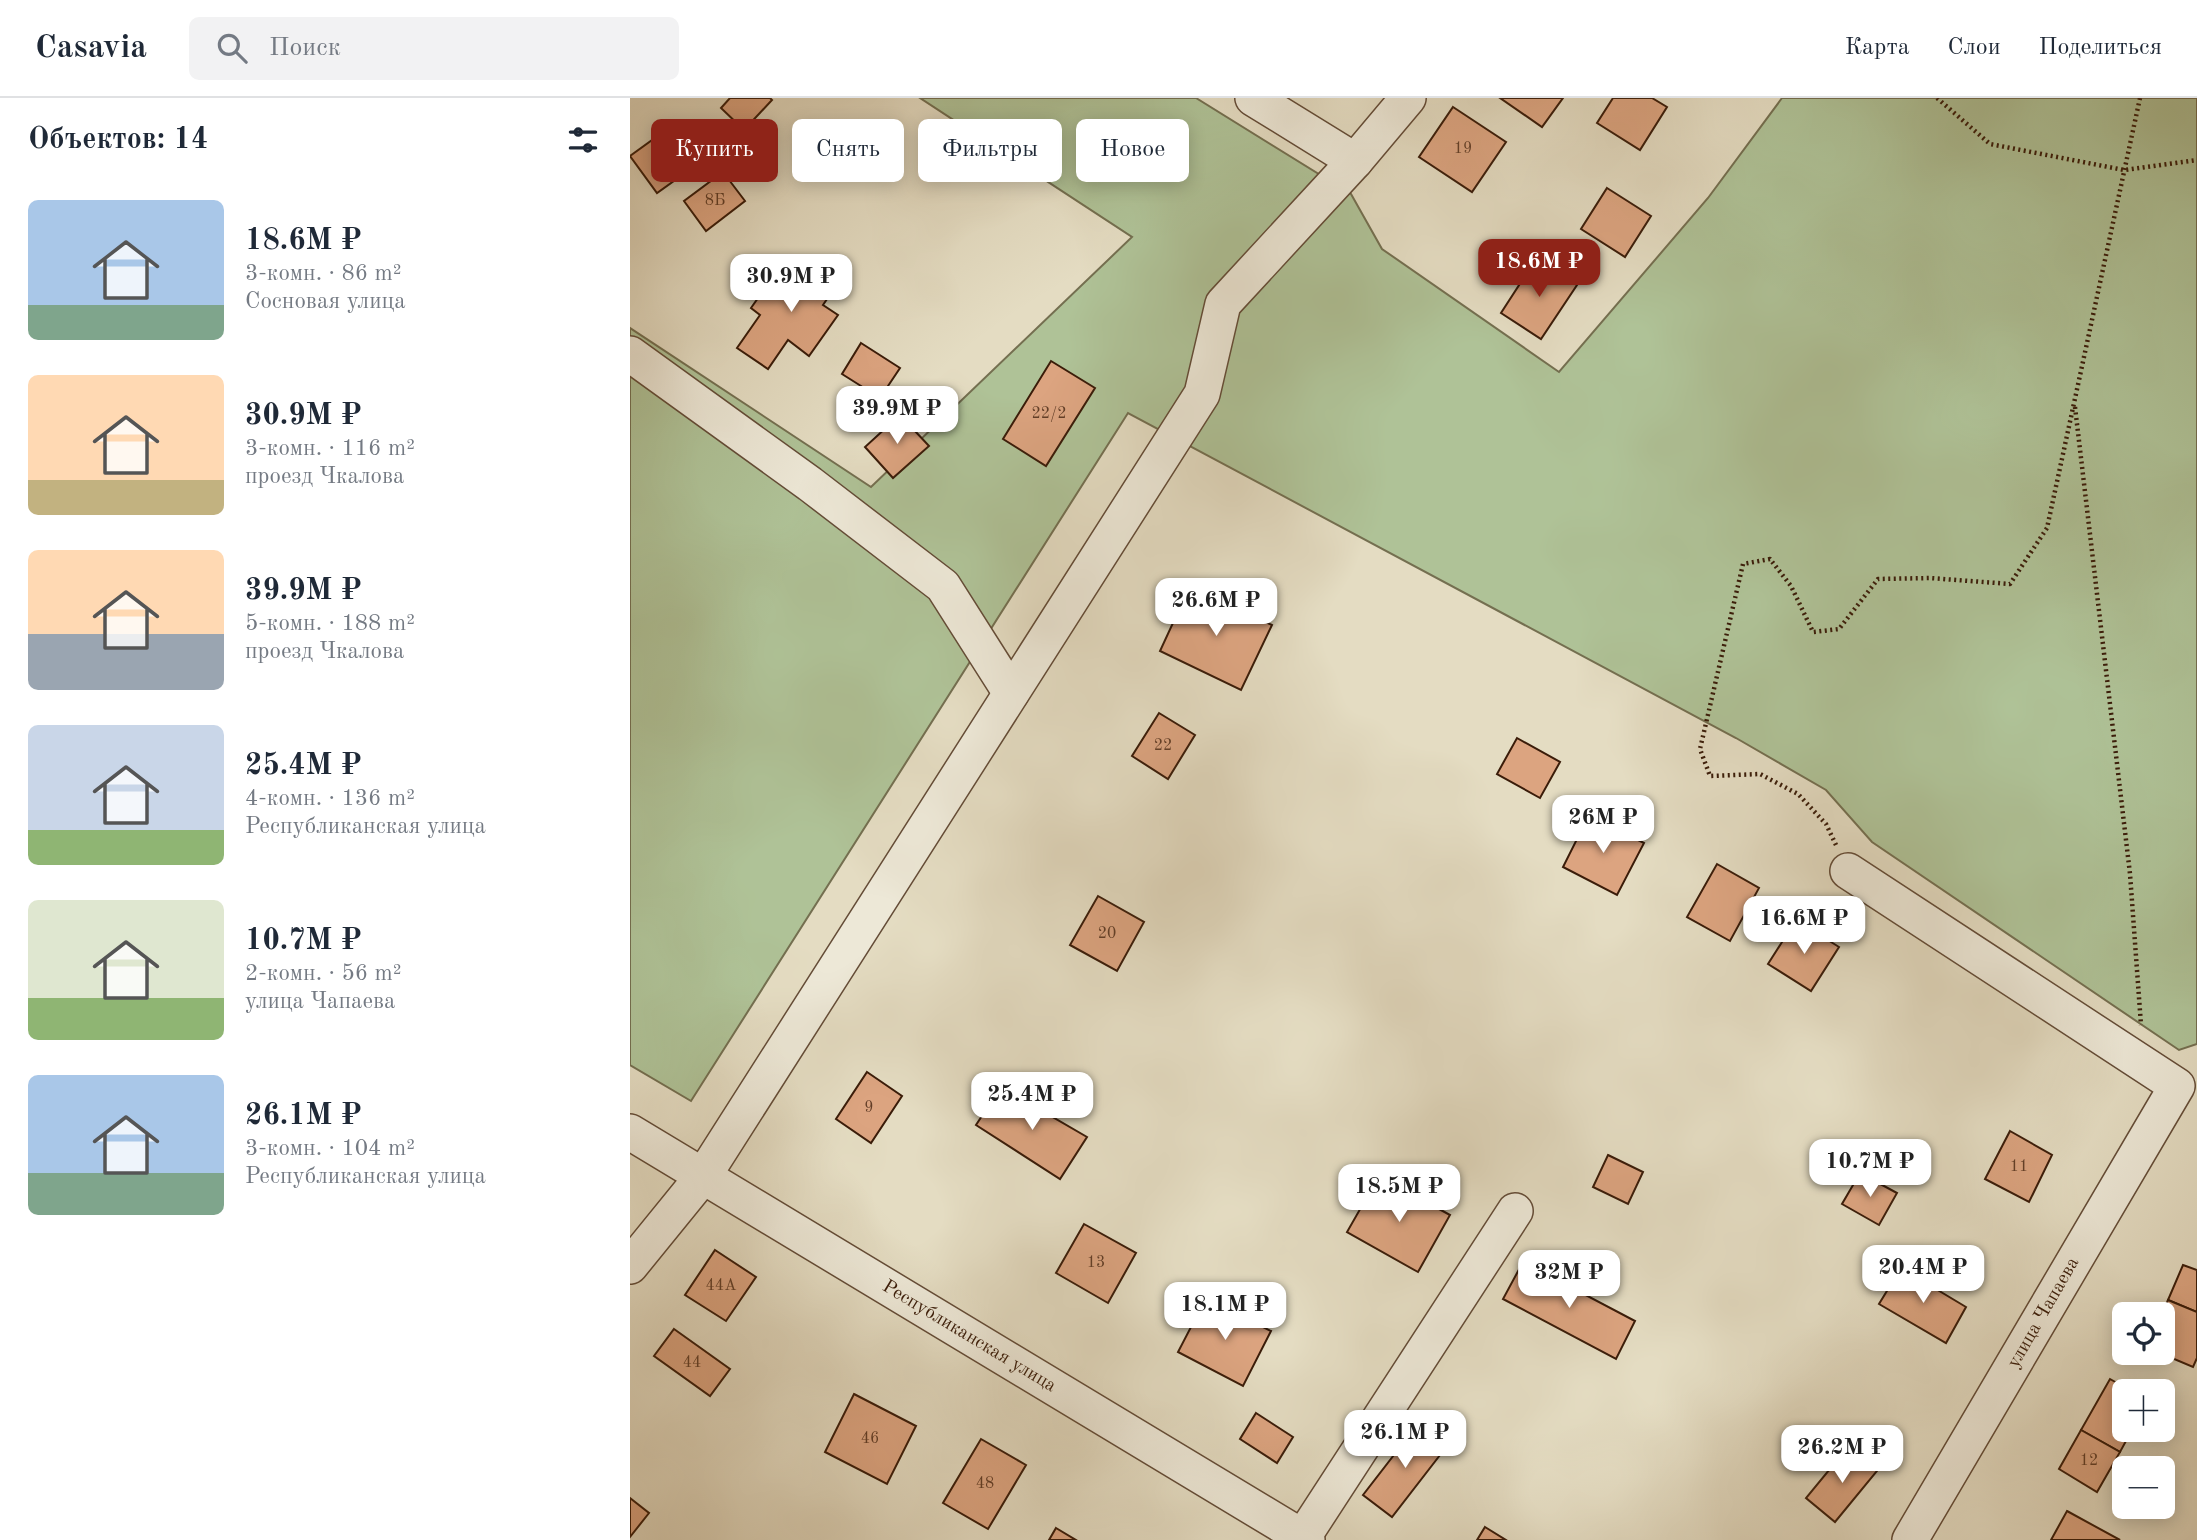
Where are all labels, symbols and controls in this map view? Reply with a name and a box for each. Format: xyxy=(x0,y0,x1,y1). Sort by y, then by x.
search box xyxy=(189,17,679,80)
icon: search xyxy=(213,29,251,67)
text: Casavia xyxy=(35,32,147,65)
text: Поиск xyxy=(269,35,341,61)
text: Карта xyxy=(1845,36,1910,60)
text: Слои xyxy=(1948,36,2001,60)
text: Поделиться xyxy=(2039,36,2162,60)
chip: Купить xyxy=(651,119,778,182)
chip: Снять xyxy=(792,119,904,182)
chip: Фильтры xyxy=(918,119,1062,182)
chip: Новое xyxy=(1076,119,1189,182)
icon: filters xyxy=(564,121,602,159)
text: Объектов: 14 xyxy=(28,125,208,155)
house number: 19 xyxy=(1454,141,1472,157)
house number: 8Б xyxy=(705,193,725,209)
text: 18.6M ₽ xyxy=(245,226,362,256)
icon: home xyxy=(84,228,168,312)
pin: 18.6M ₽ xyxy=(1474,240,1604,299)
text: 18.6M ₽ xyxy=(1494,250,1584,273)
pin: 30.9M ₽ xyxy=(726,254,856,314)
text: 3-комн. · 86 m² xyxy=(245,262,402,285)
text: 30.9M ₽ xyxy=(746,265,836,288)
text: Сосновая улица xyxy=(245,290,406,313)
pin: 39.9M ₽ xyxy=(832,386,962,446)
text: 39.9M ₽ xyxy=(852,397,942,420)
text: 30.9M ₽ xyxy=(245,401,362,431)
icon: home xyxy=(84,403,168,487)
house number: 22/2 xyxy=(1031,406,1067,422)
text: 3-комн. · 116 m² xyxy=(245,437,415,460)
text: проезд Чкалова xyxy=(245,465,404,488)
text: 39.9M ₽ xyxy=(245,576,362,606)
icon: home xyxy=(84,578,168,662)
pin: 26.6M ₽ xyxy=(1151,578,1281,638)
text: 26.6M ₽ xyxy=(1171,589,1261,612)
text: 5-комн. · 188 m² xyxy=(245,612,415,635)
text: проезд Чкалова xyxy=(245,640,404,663)
house number: 22 xyxy=(1154,738,1172,754)
text: 25.4M ₽ xyxy=(245,751,362,781)
icon: home xyxy=(84,753,168,837)
text: 4-комн. · 136 m² xyxy=(245,787,415,810)
pin: 26M ₽ xyxy=(1554,796,1652,855)
text: 26M ₽ xyxy=(1568,806,1638,829)
text: Республиканская улица xyxy=(245,815,486,838)
pin: 16.6M ₽ xyxy=(1739,896,1869,956)
text: 16.6M ₽ xyxy=(1759,907,1849,930)
text: 10.7M ₽ xyxy=(245,926,362,956)
house number: 20 xyxy=(1098,926,1116,942)
icon: home xyxy=(84,928,168,1012)
text: 2-комн. · 56 m² xyxy=(245,962,402,985)
text: улица Чапаева xyxy=(245,990,395,1013)
pin: 25.4M ₽ xyxy=(967,1072,1097,1132)
text: 25.4M ₽ xyxy=(987,1083,1077,1106)
house number: 9 xyxy=(864,1100,874,1116)
text: 26.1M ₽ xyxy=(245,1101,362,1131)
icon: home xyxy=(84,1103,168,1187)
text: 3-комн. · 104 m² xyxy=(245,1137,415,1160)
pin: 10.7M ₽ xyxy=(1805,1140,1935,1199)
text: 10.7M ₽ xyxy=(1825,1150,1915,1173)
house number: 11 xyxy=(2010,1159,2028,1175)
pin: 18.5M ₽ xyxy=(1334,1164,1464,1224)
text: Республиканская улица xyxy=(245,1165,486,1188)
text: 18.5M ₽ xyxy=(1354,1175,1444,1198)
pin: 20.4M ₽ xyxy=(1858,1246,1988,1305)
pin: 32M ₽ xyxy=(1520,1250,1618,1310)
street label: улица Чапаева xyxy=(2005,1254,2084,1372)
house number: 13 xyxy=(1087,1255,1105,1271)
text: 20.4M ₽ xyxy=(1878,1256,1968,1279)
text: 32M ₽ xyxy=(1534,1261,1604,1284)
street label: Республиканская улица xyxy=(879,1277,1060,1396)
house number: 44А xyxy=(706,1278,736,1294)
pin: 18.1M ₽ xyxy=(1160,1282,1290,1342)
text: 18.1M ₽ xyxy=(1180,1293,1270,1316)
map controls xyxy=(2112,1302,2175,1519)
button: locate xyxy=(2112,1302,2175,1365)
house number: 44 xyxy=(683,1355,701,1371)
button: + xyxy=(2112,1379,2175,1442)
pin: 26.1M ₽ xyxy=(1340,1410,1470,1470)
text: 26.1M ₽ xyxy=(1360,1421,1450,1444)
pin: 26.2M ₽ xyxy=(1777,1426,1907,1485)
house number: 46 xyxy=(861,1431,879,1447)
text: 26.2M ₽ xyxy=(1797,1436,1887,1459)
house number: 12 xyxy=(2080,1453,2098,1469)
button: − xyxy=(2112,1456,2175,1519)
house number: 48 xyxy=(976,1476,994,1492)

